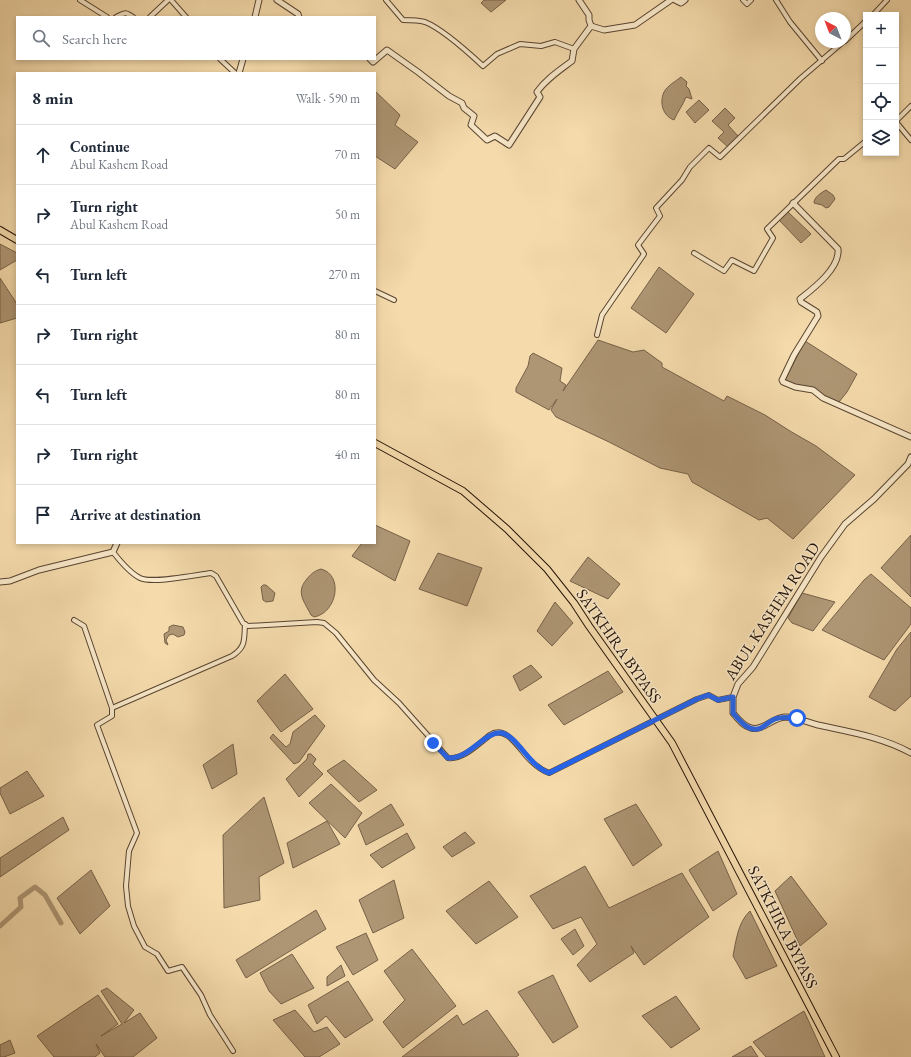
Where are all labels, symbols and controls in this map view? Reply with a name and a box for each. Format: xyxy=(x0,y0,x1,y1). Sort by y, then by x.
north arrow xyxy=(815,12,851,48)
map controls xyxy=(863,12,899,156)
button: + xyxy=(863,12,899,48)
search box xyxy=(16,16,376,60)
icon: search xyxy=(30,27,52,49)
text: Search here xyxy=(62,29,127,48)
button: − xyxy=(863,48,899,84)
button: locate xyxy=(863,84,899,120)
text: 8 min xyxy=(32,87,73,109)
text: Walk · 590 m xyxy=(296,90,360,107)
button: layers xyxy=(863,120,899,156)
text: Continue xyxy=(70,137,130,156)
icon: ahead xyxy=(32,144,54,166)
text: 70 m xyxy=(335,146,360,163)
text: Abul Kashem Road xyxy=(70,156,168,173)
text: Turn right xyxy=(70,197,138,216)
icon: right xyxy=(32,204,54,226)
text: 50 m xyxy=(335,206,360,223)
text: Abul Kashem Road xyxy=(70,216,168,233)
icon: left xyxy=(32,264,54,286)
text: Turn left xyxy=(70,265,127,284)
text: 270 m xyxy=(329,266,360,283)
icon: right xyxy=(32,324,54,346)
text: Turn right xyxy=(70,325,138,344)
text: 80 m xyxy=(335,326,360,343)
icon: left xyxy=(32,384,54,406)
text: Turn left xyxy=(70,385,127,404)
text: 80 m xyxy=(335,386,360,403)
icon: right xyxy=(32,444,54,466)
text: Turn right xyxy=(70,445,138,464)
text: 40 m xyxy=(335,446,360,463)
icon: arrive xyxy=(32,504,54,526)
text: Arrive at destination xyxy=(70,505,201,524)
street label: ABUL KASHEM ROAD xyxy=(719,538,824,685)
street label: SATKHIRA BYPASS xyxy=(572,585,666,707)
route start xyxy=(788,709,806,727)
route end xyxy=(424,734,442,752)
street label: SATKHIRA BYPASS xyxy=(743,862,823,992)

